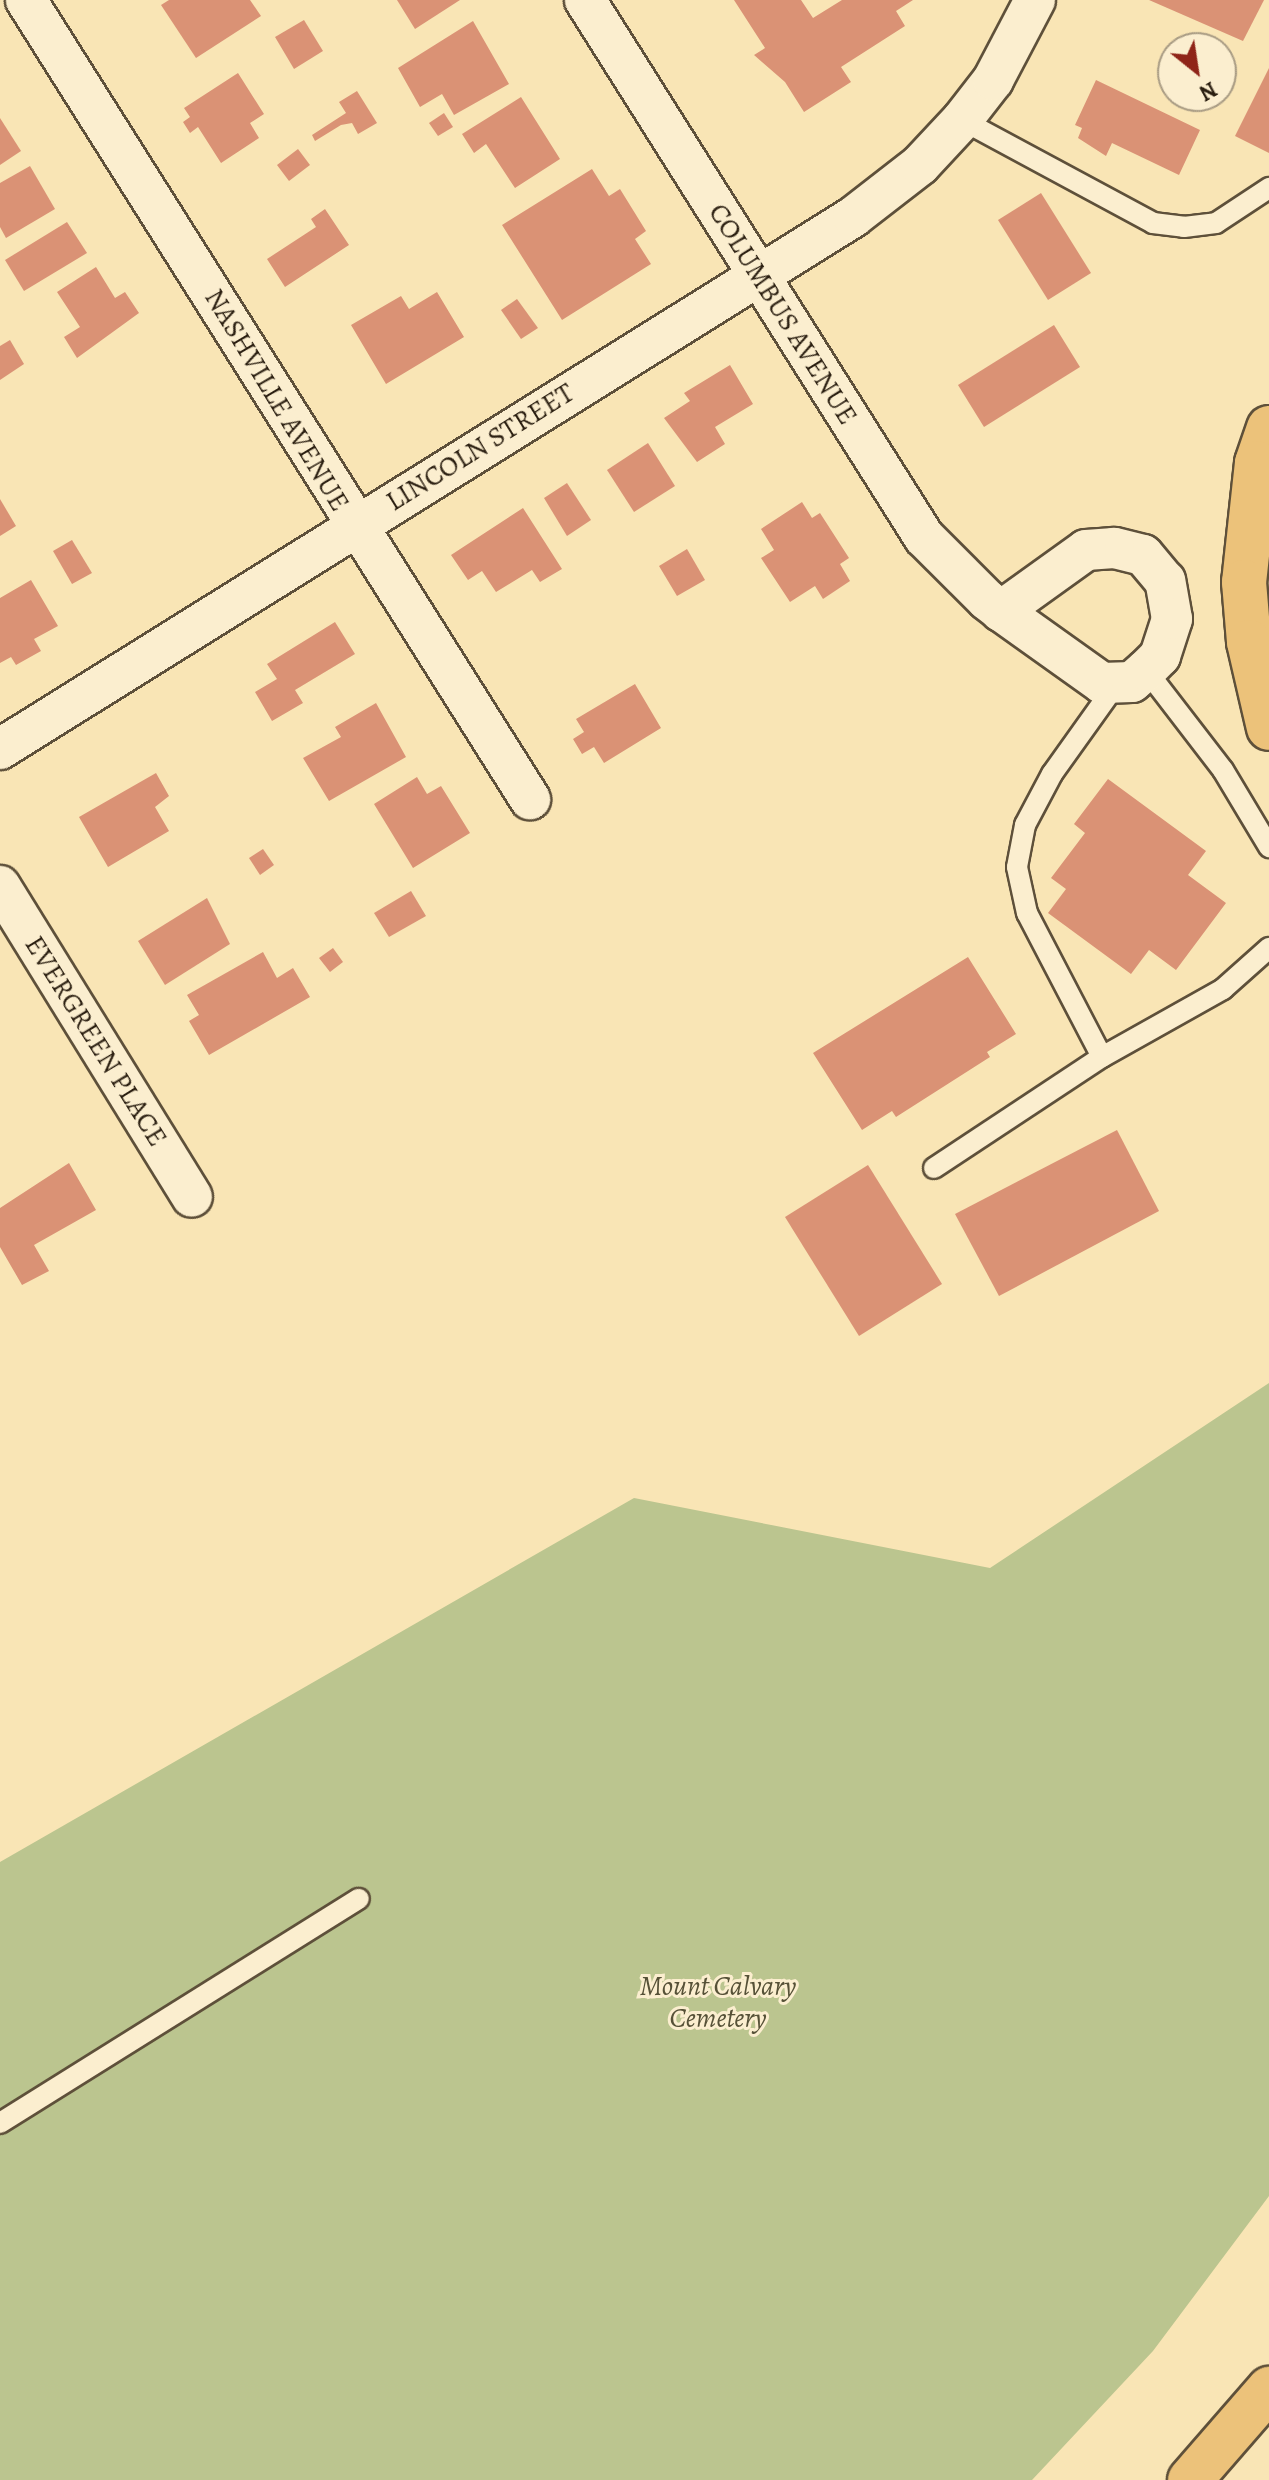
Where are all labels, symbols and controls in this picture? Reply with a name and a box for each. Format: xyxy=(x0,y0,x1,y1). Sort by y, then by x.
north arrow xyxy=(1157,32,1237,112)
text: N xyxy=(1194,74,1222,108)
street label: COLUMBUS AVENUE xyxy=(701,197,865,431)
street label: NASHVILLE AVENUE xyxy=(197,283,357,517)
street label: LINCOLN STREET xyxy=(380,376,580,518)
street label: EVERGREEN PLACE xyxy=(18,929,174,1153)
park label: Mount Calvary Cemetery xyxy=(640,1969,796,2035)

